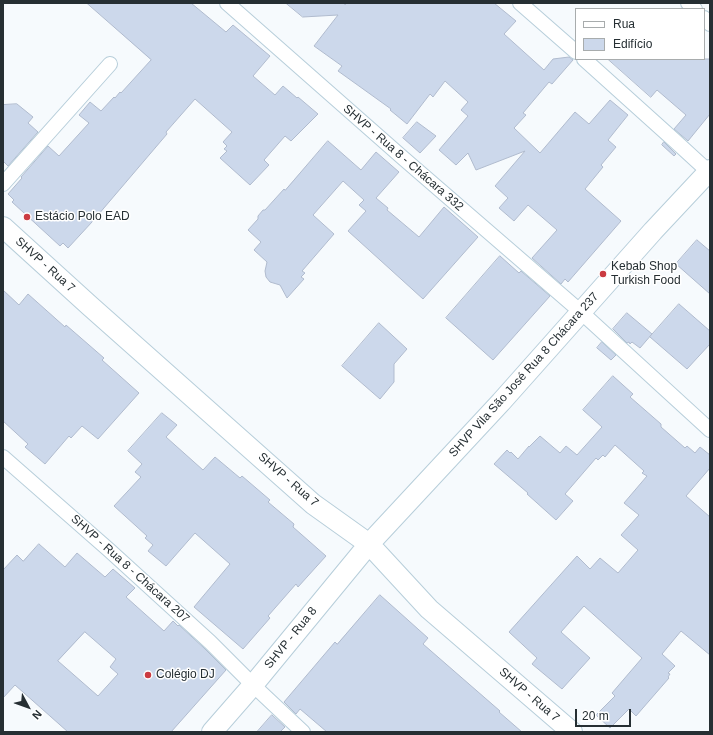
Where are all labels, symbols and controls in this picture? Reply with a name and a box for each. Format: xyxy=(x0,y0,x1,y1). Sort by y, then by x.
legend xyxy=(575,8,705,60)
text: Rua xyxy=(613,17,635,31)
text: Edifício xyxy=(613,37,652,51)
street label: SHVP - Rua 8 - Chácara 332 xyxy=(340,102,466,214)
place label: Estácio Polo EAD xyxy=(35,210,130,224)
marker: Estácio Polo EAD xyxy=(22,212,32,222)
street label: SHVP - Rua 7 xyxy=(12,234,78,296)
place label: Kebab Shop Turkish Food xyxy=(611,260,681,288)
marker: Kebab Shop Turkish Food xyxy=(598,269,608,279)
street label: SHVP Vila São José Rua 8 Chácara 237 xyxy=(446,290,602,460)
street label: SHVP - Rua 7 xyxy=(255,450,321,510)
street label: SHVP - Rua 8 - Chácara 207 xyxy=(68,512,192,626)
street label: SHVP - Rua 8 xyxy=(262,604,320,672)
street label: SHVP - Rua 7 xyxy=(496,665,562,725)
place label: Colégio DJ xyxy=(156,668,215,682)
marker: Colégio DJ xyxy=(143,670,153,680)
north arrow xyxy=(8,687,48,727)
scale bar xyxy=(577,701,633,727)
text: N xyxy=(30,708,44,722)
text: 20 m xyxy=(582,709,609,723)

